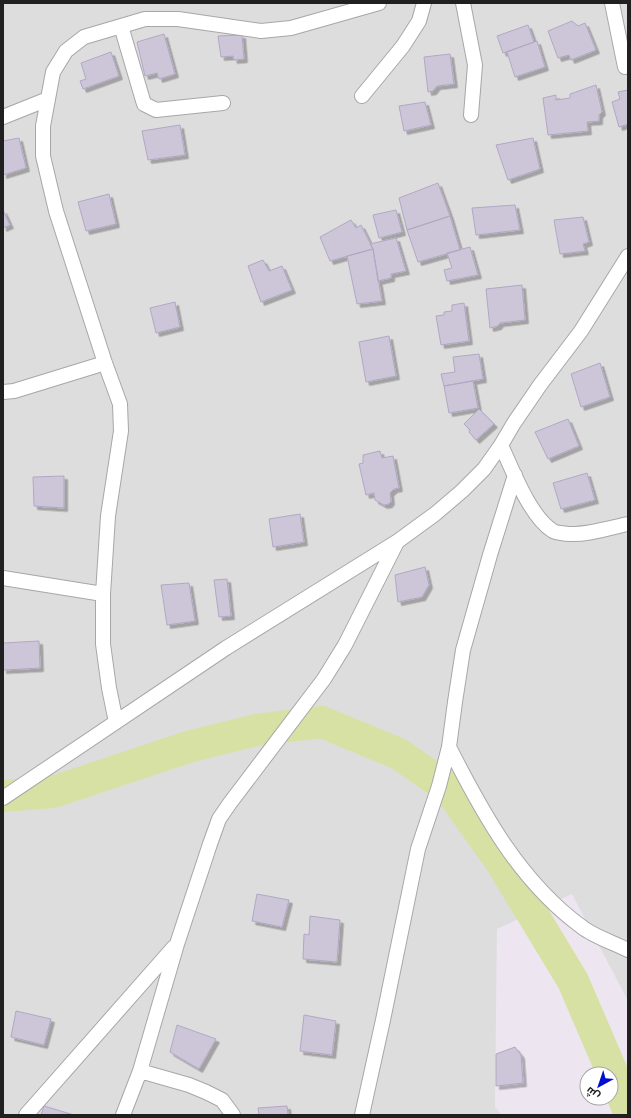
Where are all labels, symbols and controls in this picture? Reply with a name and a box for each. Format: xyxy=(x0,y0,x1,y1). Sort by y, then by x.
north arrow xyxy=(579,1066,619,1106)
text: ش xyxy=(582,1084,602,1104)

